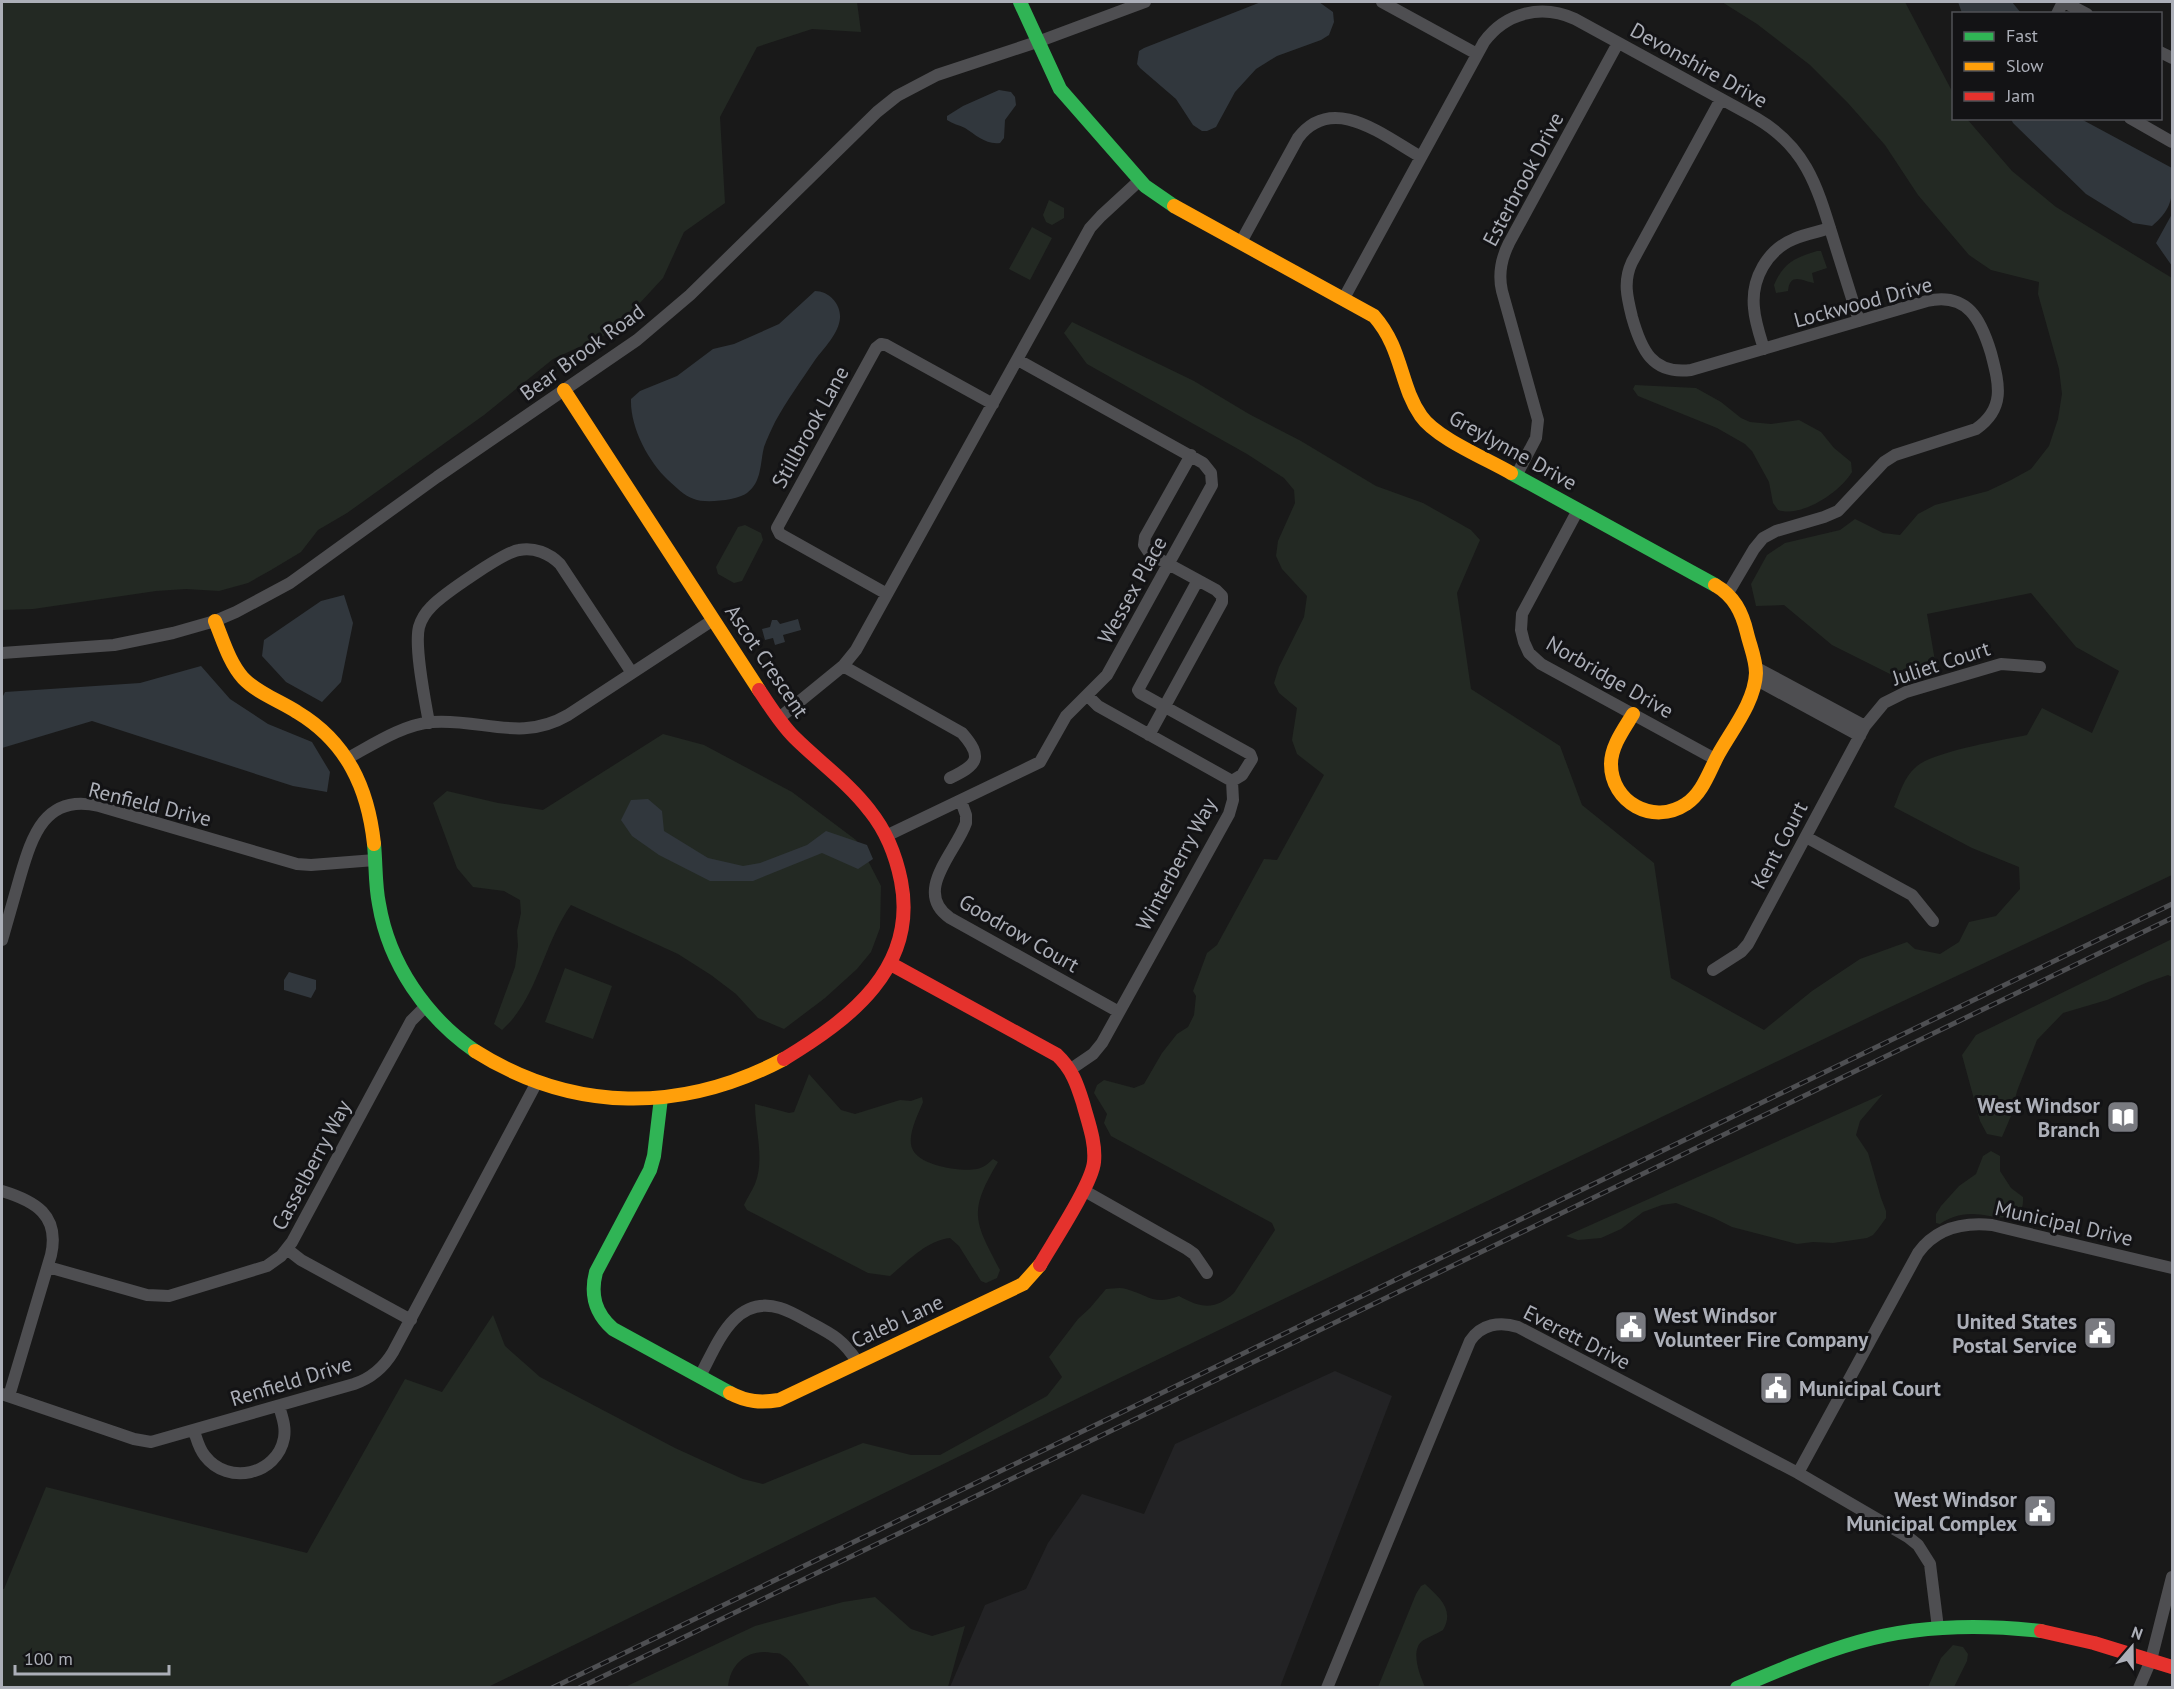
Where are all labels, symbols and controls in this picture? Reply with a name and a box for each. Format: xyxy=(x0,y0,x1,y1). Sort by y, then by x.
legend xyxy=(1952,12,2162,120)
street label: Devonshire Drive xyxy=(1626,16,1772,114)
text: Fast xyxy=(2006,24,2038,47)
text: Slow xyxy=(2006,54,2044,77)
text: Jam xyxy=(2005,84,2035,107)
street label: Esterbrook Drive xyxy=(1476,107,1570,251)
street label: Lockwood Drive xyxy=(1791,271,1935,333)
street label: Bear Brook Road xyxy=(514,298,650,406)
street label: Stillbrook Lane xyxy=(765,361,855,493)
street label: Greylynne Drive xyxy=(1444,404,1582,496)
street label: Wessex Place xyxy=(1091,532,1173,648)
street label: Ascot Crescent xyxy=(719,599,815,723)
street label: Norbridge Drive xyxy=(1542,630,1678,724)
street label: Juliet Court xyxy=(1888,635,1993,692)
street label: Renfield Drive xyxy=(86,776,214,832)
street label: Winterberry Way xyxy=(1130,793,1222,935)
street label: Kent Court xyxy=(1745,797,1813,893)
street label: Goodrow Court xyxy=(954,888,1084,978)
place label: West Windsor Branch xyxy=(1977,1092,2101,1143)
street label: Casselberry Way xyxy=(265,1095,357,1235)
library icon: West Windsor Branch xyxy=(2105,1099,2141,1135)
street label: Municipal Drive xyxy=(1992,1194,2136,1252)
street label: Caleb Lane xyxy=(847,1288,947,1354)
street label: Everett Drive xyxy=(1519,1299,1635,1375)
place label: West Windsor Volunteer Fire Company xyxy=(1653,1302,1869,1353)
place label: United States Postal Service xyxy=(1952,1308,2077,1359)
public building icon: West Windsor Volunteer Fire Company xyxy=(1613,1309,1649,1345)
public building icon: United States Postal Service xyxy=(2082,1315,2118,1351)
street label: Renfield Drive xyxy=(227,1350,355,1412)
public building icon: Municipal Court xyxy=(1758,1370,1794,1406)
place label: Municipal Court xyxy=(1799,1375,1941,1402)
place label: West Windsor Municipal Complex xyxy=(1846,1486,2018,1537)
public building icon: West Windsor Municipal Complex xyxy=(2022,1493,2058,1529)
north arrow xyxy=(2102,1617,2162,1677)
text: N xyxy=(2129,1622,2145,1644)
scale bar xyxy=(15,1638,170,1676)
text: 100 m xyxy=(24,1647,73,1670)

